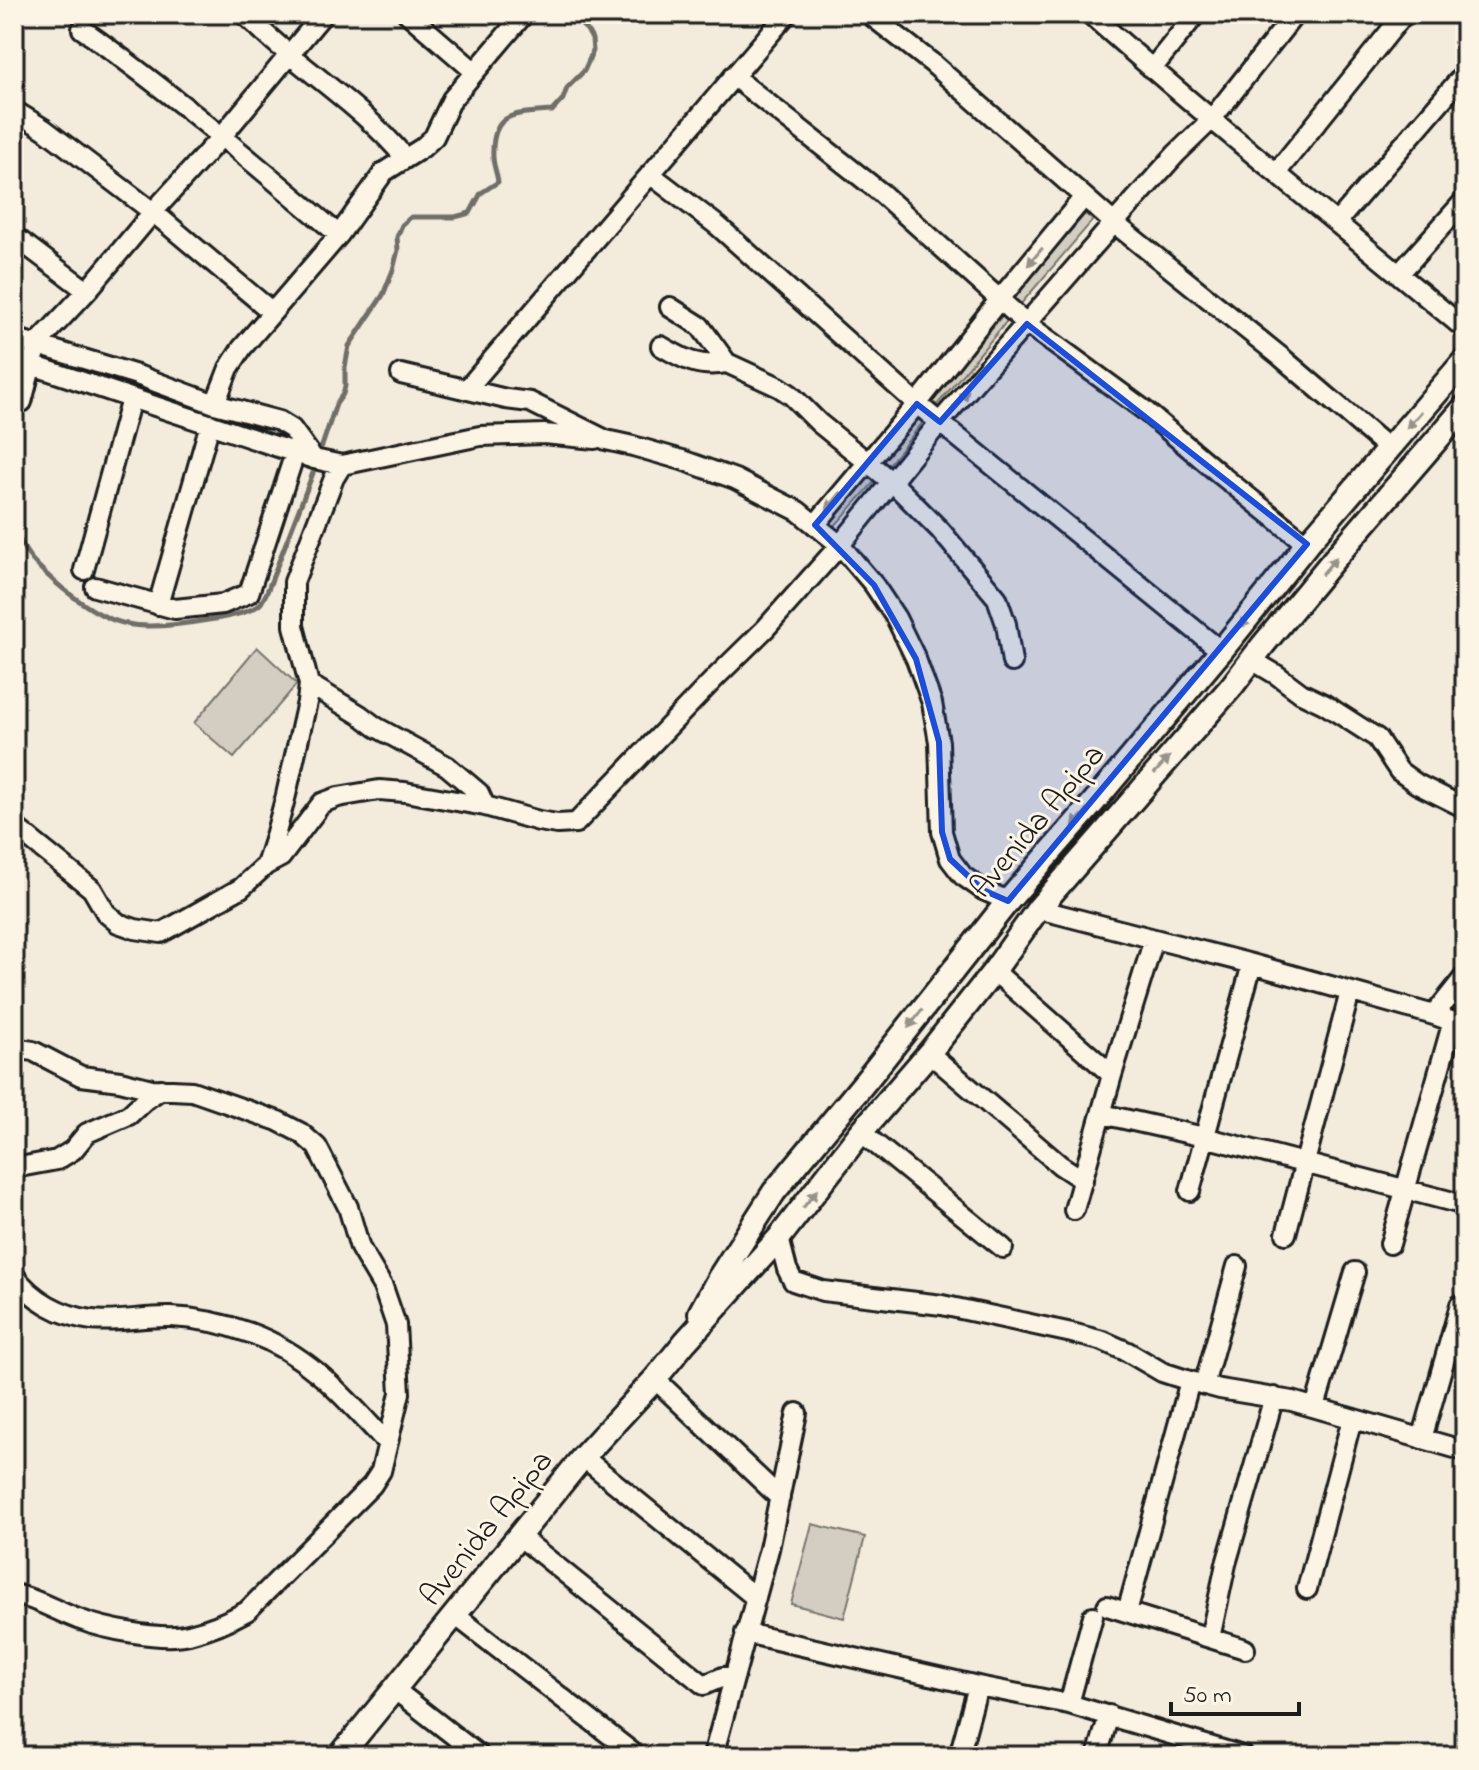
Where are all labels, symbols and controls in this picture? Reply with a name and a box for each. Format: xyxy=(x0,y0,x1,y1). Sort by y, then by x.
one-way arrow xyxy=(1027,247,1044,267)
one-way arrow xyxy=(951,389,969,408)
one-way arrow xyxy=(1406,409,1423,429)
one-way arrow xyxy=(826,491,843,511)
one-way arrow xyxy=(1320,556,1337,576)
one-way arrow xyxy=(1239,609,1256,629)
street label: Avenida Apipa xyxy=(960,734,1118,910)
one-way arrow xyxy=(1153,755,1171,774)
one-way arrow xyxy=(1072,807,1089,827)
one-way arrow xyxy=(908,1009,924,1029)
one-way arrow xyxy=(801,1189,817,1209)
street label: Avenida Apipa xyxy=(410,1441,566,1618)
scale bar xyxy=(1171,1666,1299,1716)
text: 50 m xyxy=(1183,1679,1232,1714)

